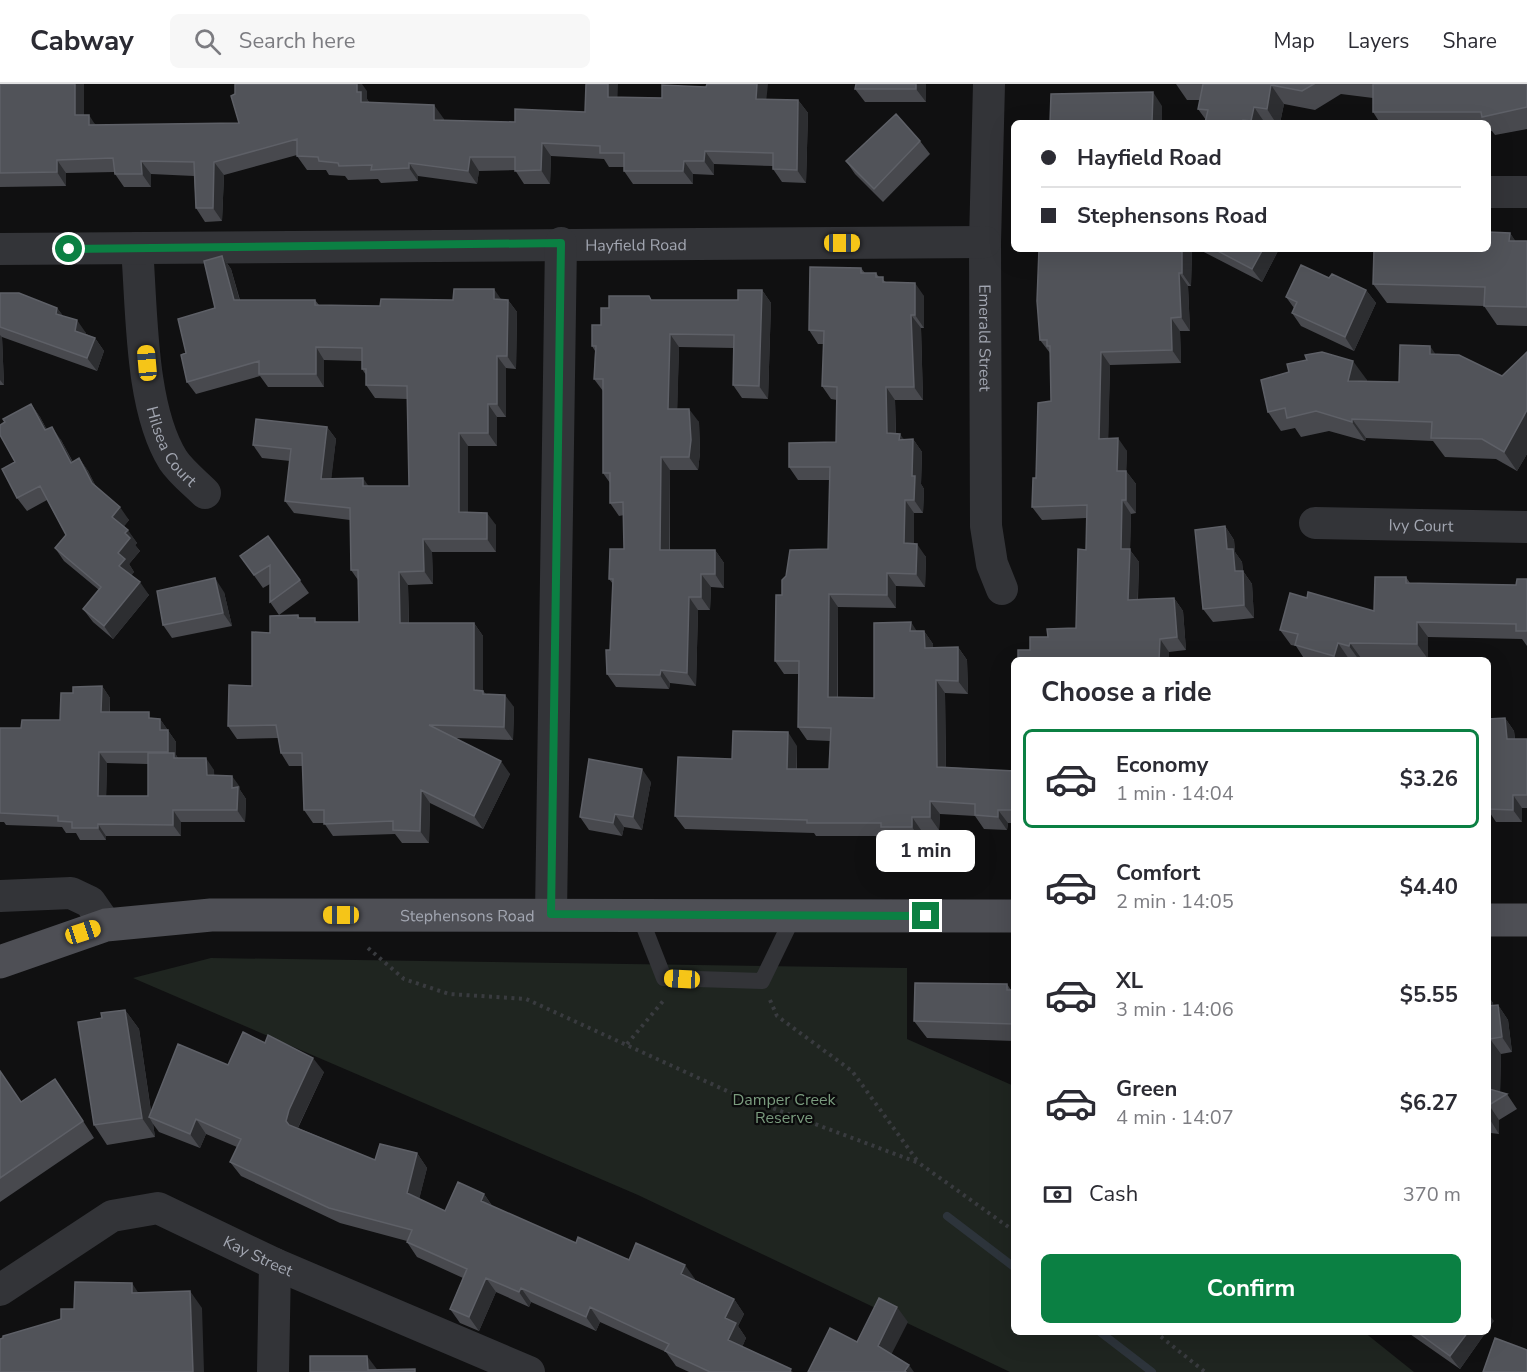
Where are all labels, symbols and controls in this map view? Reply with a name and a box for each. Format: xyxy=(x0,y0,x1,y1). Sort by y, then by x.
search box xyxy=(170,14,590,68)
text: Cabway xyxy=(30,22,134,60)
icon: search xyxy=(191,25,224,58)
text: Search here xyxy=(239,26,355,56)
text: Map xyxy=(1273,27,1315,55)
text: Layers xyxy=(1348,27,1409,55)
text: Share xyxy=(1442,27,1497,55)
text: Hayfield Road xyxy=(1077,143,1222,173)
text: Stephensons Road xyxy=(1077,201,1268,231)
street label: Hayfield Road xyxy=(585,234,687,257)
car xyxy=(824,234,860,252)
route start xyxy=(55,235,82,262)
street label: Emerald Street xyxy=(973,284,996,392)
car xyxy=(136,344,158,382)
street label: Hilsea Court xyxy=(141,404,202,492)
street label: Ivy Court xyxy=(1388,514,1454,538)
text: Choose a ride xyxy=(1041,674,1212,711)
text: Economy xyxy=(1116,750,1208,780)
icon: car xyxy=(1044,752,1098,806)
text: $3.26 xyxy=(1400,764,1458,794)
text: 1 min · 14:04 xyxy=(1116,780,1234,807)
callout: 1 min xyxy=(876,829,976,871)
text: 1 min xyxy=(900,837,951,864)
text: Comfort xyxy=(1116,858,1200,888)
icon: car xyxy=(1044,860,1098,914)
text: $4.40 xyxy=(1400,872,1458,902)
text: 2 min · 14:05 xyxy=(1116,888,1234,915)
route end xyxy=(912,902,939,929)
street label: Stephensons Road xyxy=(400,905,535,927)
car xyxy=(323,906,359,924)
car xyxy=(63,918,103,946)
text: XL xyxy=(1116,966,1143,996)
icon: car xyxy=(1044,968,1098,1022)
car xyxy=(664,969,700,989)
text: $5.55 xyxy=(1400,980,1458,1010)
text: 3 min · 14:06 xyxy=(1116,996,1234,1023)
text: Green xyxy=(1116,1074,1177,1104)
icon: car xyxy=(1044,1076,1098,1130)
text: $6.27 xyxy=(1400,1088,1458,1118)
park label: Damper Creek Reserve xyxy=(732,1089,837,1129)
text: 4 min · 14:07 xyxy=(1116,1104,1234,1131)
icon: cash xyxy=(1041,1178,1074,1211)
text: Cash xyxy=(1089,1179,1138,1209)
text: 370 m xyxy=(1403,1181,1461,1208)
street label: Kay Street xyxy=(219,1231,296,1282)
button: Confirm xyxy=(1041,1254,1461,1323)

